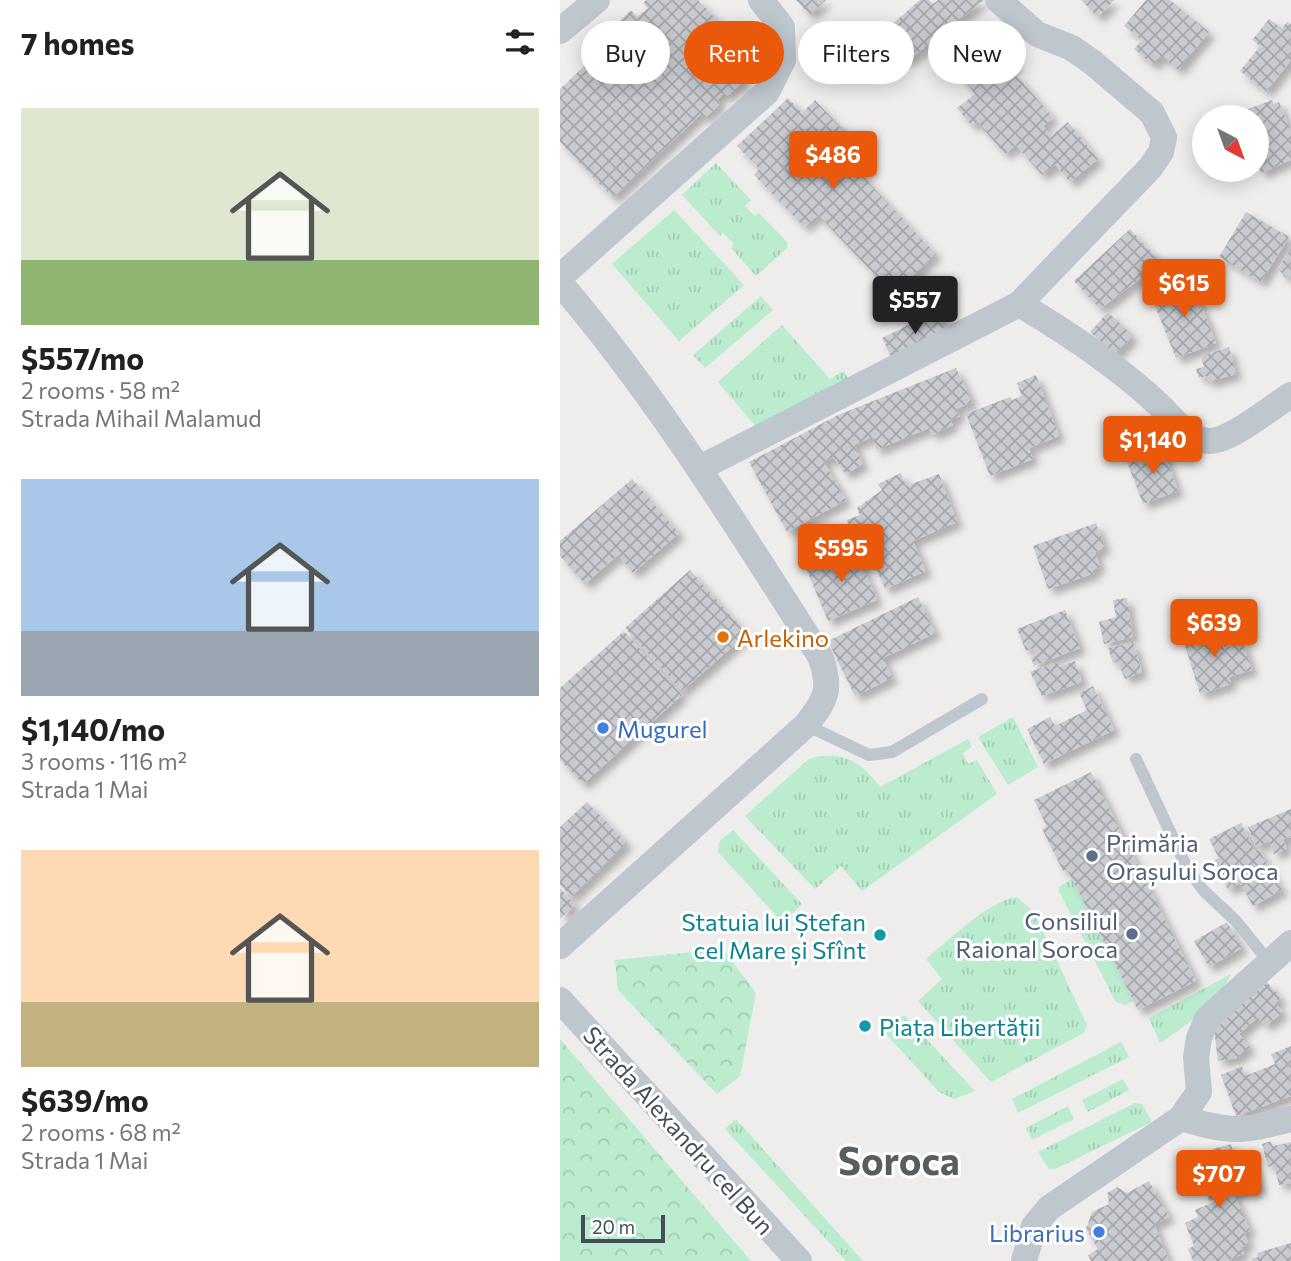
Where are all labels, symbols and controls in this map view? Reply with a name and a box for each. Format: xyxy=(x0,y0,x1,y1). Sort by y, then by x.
chip: Buy xyxy=(581,21,670,84)
chip: Rent xyxy=(684,21,784,84)
chip: Filters xyxy=(798,21,914,84)
chip: New xyxy=(928,21,1026,84)
icon: filters xyxy=(501,23,539,61)
text: 7 homes xyxy=(21,24,134,61)
north arrow xyxy=(1192,105,1269,182)
map controls xyxy=(1192,105,1269,182)
pin: $486 xyxy=(792,132,874,191)
text: $486 xyxy=(805,140,861,168)
icon: home xyxy=(217,153,343,279)
pin: $615 xyxy=(1143,260,1225,319)
text: $615 xyxy=(1158,268,1210,296)
pin: $557 xyxy=(874,276,956,336)
text: $557 xyxy=(889,285,941,313)
text: $557/mo xyxy=(21,339,144,376)
text: 2 rooms · 58 m² xyxy=(21,376,180,404)
text: Strada Mihail Malamud xyxy=(21,404,262,432)
pin: $1,140 xyxy=(1096,416,1210,476)
text: $1,140 xyxy=(1119,425,1187,453)
icon: home xyxy=(217,524,343,650)
pin: $595 xyxy=(800,524,882,584)
text: $595 xyxy=(814,533,868,561)
pin: $639 xyxy=(1173,600,1255,659)
text: $639 xyxy=(1187,608,1241,636)
place label: Arlekino xyxy=(737,623,829,652)
marker: Arlekino xyxy=(715,629,731,645)
text: $1,140/mo xyxy=(21,710,165,747)
place label: Mugurel xyxy=(617,714,708,743)
marker: Mugurel xyxy=(595,720,611,736)
text: 3 rooms · 116 m² xyxy=(21,747,187,775)
text: Strada 1 Mai xyxy=(21,775,148,803)
place label: Primăria Orașului Soroca xyxy=(1106,828,1278,887)
marker: Primăria Orașului Soroca xyxy=(1084,848,1100,864)
icon: home xyxy=(217,895,343,1021)
place label: Consiliul Raional Soroca xyxy=(956,906,1118,963)
place label: Statuia lui Ștefan cel Mare și Sfînt xyxy=(681,907,866,966)
marker: Consiliul Raional Soroca xyxy=(1124,926,1140,942)
marker: Statuia lui Ștefan cel Mare și Sfînt xyxy=(872,927,888,943)
place label: Piața Libertății xyxy=(879,1012,1041,1043)
marker: Piața Libertății xyxy=(857,1018,873,1034)
street label: Strada Alexandru cel Bun xyxy=(578,1020,780,1240)
text: $639/mo xyxy=(21,1081,149,1118)
text: 2 rooms · 68 m² xyxy=(21,1118,181,1146)
district label: Soroca xyxy=(838,1136,960,1183)
text: Strada 1 Mai xyxy=(21,1146,148,1174)
pin: $707 xyxy=(1178,1150,1260,1210)
text: $707 xyxy=(1192,1159,1246,1187)
scale bar xyxy=(581,1212,665,1244)
text: 20 m xyxy=(592,1215,635,1238)
place label: Librarius xyxy=(989,1218,1085,1247)
marker: Librarius xyxy=(1091,1224,1107,1240)

